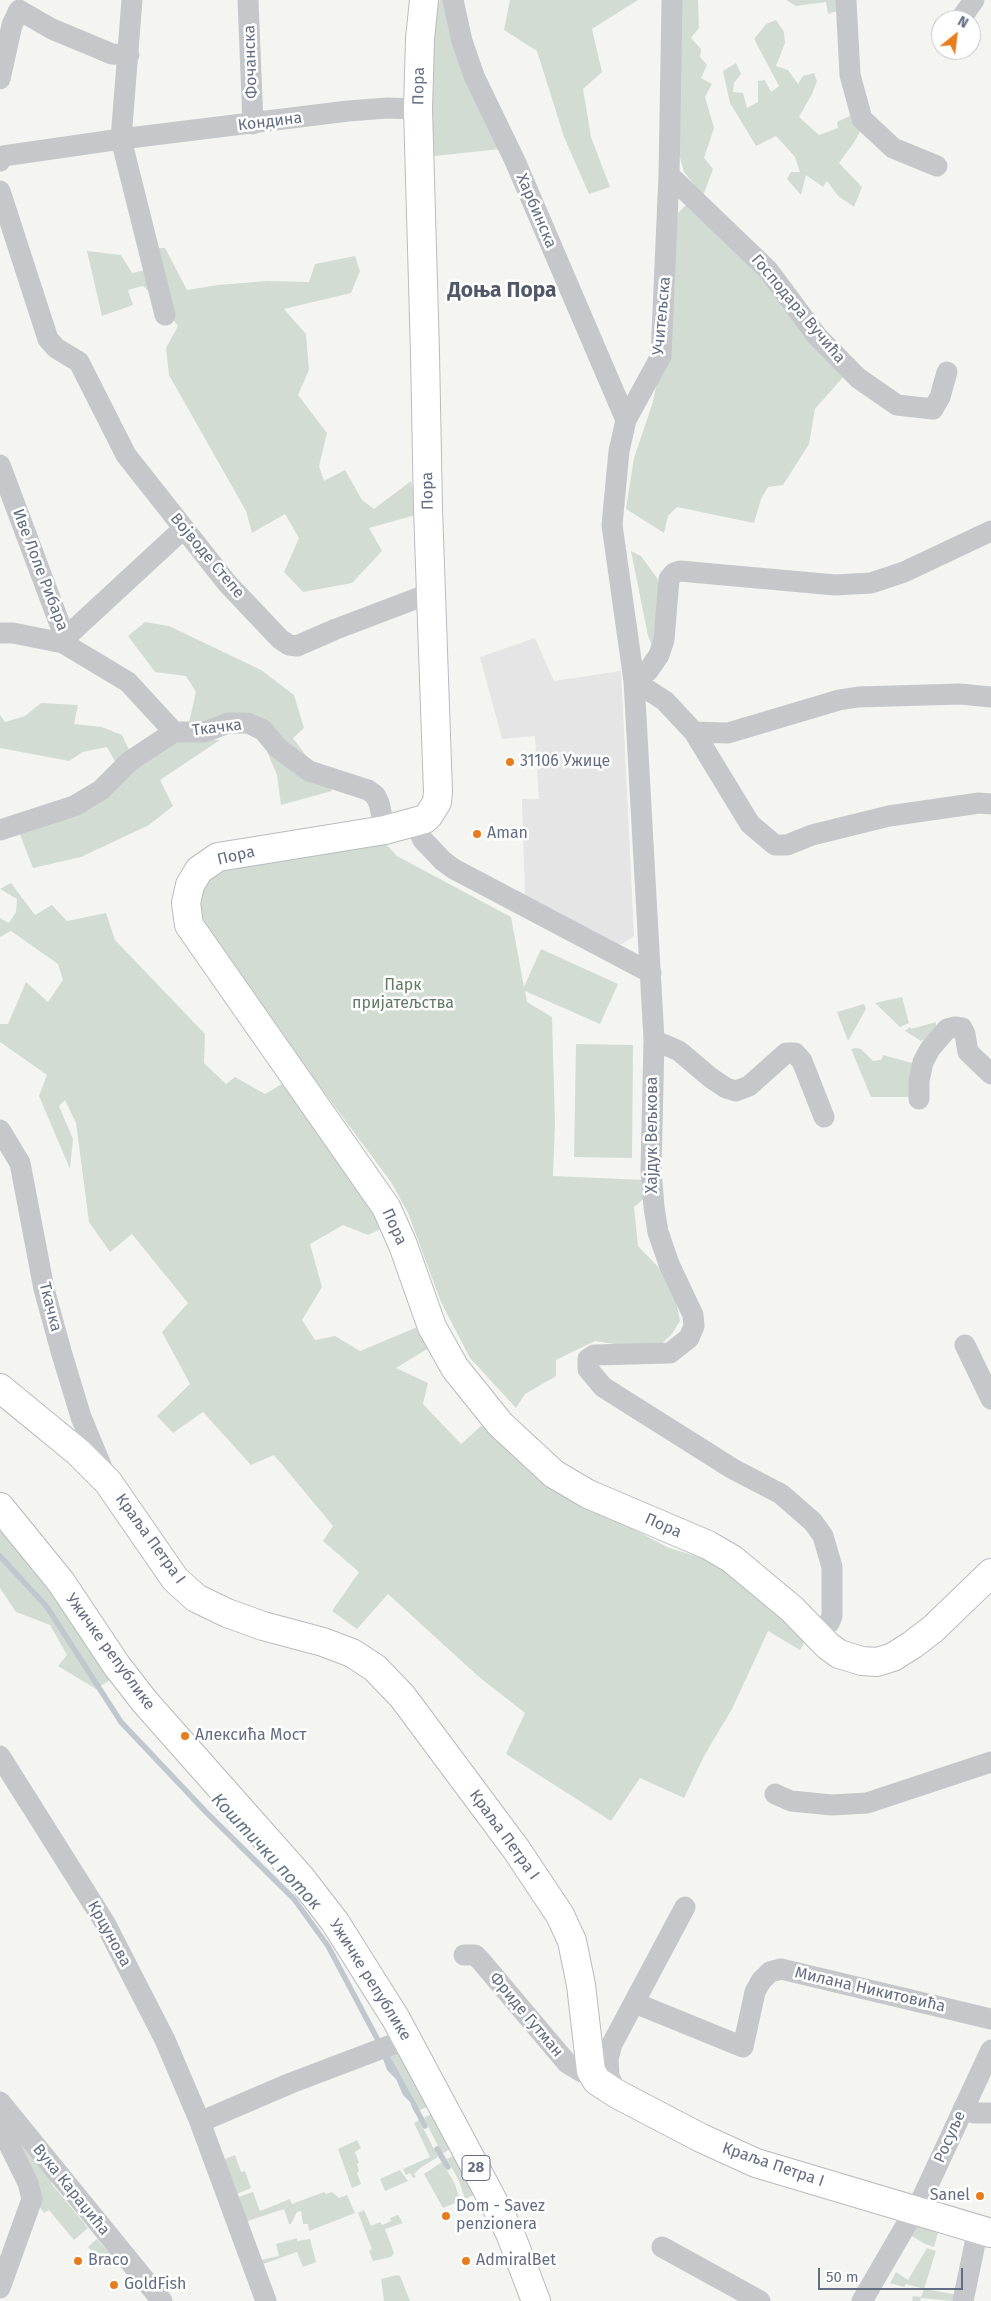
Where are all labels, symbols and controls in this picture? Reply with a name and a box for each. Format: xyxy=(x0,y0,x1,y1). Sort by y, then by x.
north arrow xyxy=(931,10,981,60)
text: N xyxy=(955,13,971,32)
street label: Фочанска xyxy=(240,25,262,99)
street label: Пора xyxy=(409,67,429,105)
street label: Кондина xyxy=(237,109,303,135)
street label: Харбинска xyxy=(512,171,560,251)
street label: Господара Вучића xyxy=(747,251,849,367)
street label: Учитељска xyxy=(649,276,675,356)
district label: Доња Пора xyxy=(447,278,557,304)
street label: Пора xyxy=(418,472,438,510)
street label: Иве Лоле Рибара xyxy=(8,506,72,634)
street label: Војводе Степе xyxy=(166,509,248,603)
street label: Ткачка xyxy=(191,715,243,741)
place label: 31106 Ужице xyxy=(520,752,610,772)
marker: 31106 Ужице xyxy=(504,756,516,768)
place label: Aman xyxy=(487,824,528,844)
marker: Aman xyxy=(471,828,483,840)
street label: Пора xyxy=(215,842,257,870)
park label: Парк пријатељства xyxy=(352,976,454,1014)
street label: Хајдук Вељкова xyxy=(643,1077,663,1193)
street label: Пора xyxy=(377,1206,411,1248)
street label: Ткачка xyxy=(35,1280,65,1334)
street label: Краља Петра I xyxy=(111,1490,189,1588)
street label: Пора xyxy=(642,1509,684,1543)
street label: Ужичке републике xyxy=(61,1590,159,1714)
place label: Алексића Мост xyxy=(195,1726,307,1746)
marker: Алексића Мост xyxy=(179,1730,191,1742)
street label: Краља Петра I xyxy=(465,1786,543,1884)
water label: Коштички поток xyxy=(206,1789,326,1915)
street label: Крцунова xyxy=(83,1898,135,1970)
street label: Ужичке републике xyxy=(325,1916,415,2044)
street label: Милана Никитовића xyxy=(793,1963,947,2017)
street label: Фриде Гутман xyxy=(485,1969,567,2061)
street label: Росуље xyxy=(930,2108,970,2166)
street label: Краља Петра I xyxy=(720,2139,826,2191)
street label: Вука Караџића xyxy=(28,2141,114,2239)
road number: 28 xyxy=(462,2156,490,2180)
place label: Sanel xyxy=(930,2186,970,2206)
marker: Sanel xyxy=(974,2190,986,2202)
place label: Dom - Savez penzionera xyxy=(456,2197,545,2235)
marker: Dom - Savez penzionera xyxy=(440,2210,452,2222)
place label: Braco xyxy=(88,2251,129,2271)
place label: AdmiralBet xyxy=(476,2251,556,2271)
marker: Braco xyxy=(72,2255,84,2267)
marker: AdmiralBet xyxy=(460,2255,472,2267)
scale bar xyxy=(821,2258,966,2290)
text: 50 m xyxy=(826,2268,859,2286)
place label: GoldFish xyxy=(124,2275,186,2295)
marker: GoldFish xyxy=(108,2279,120,2291)

